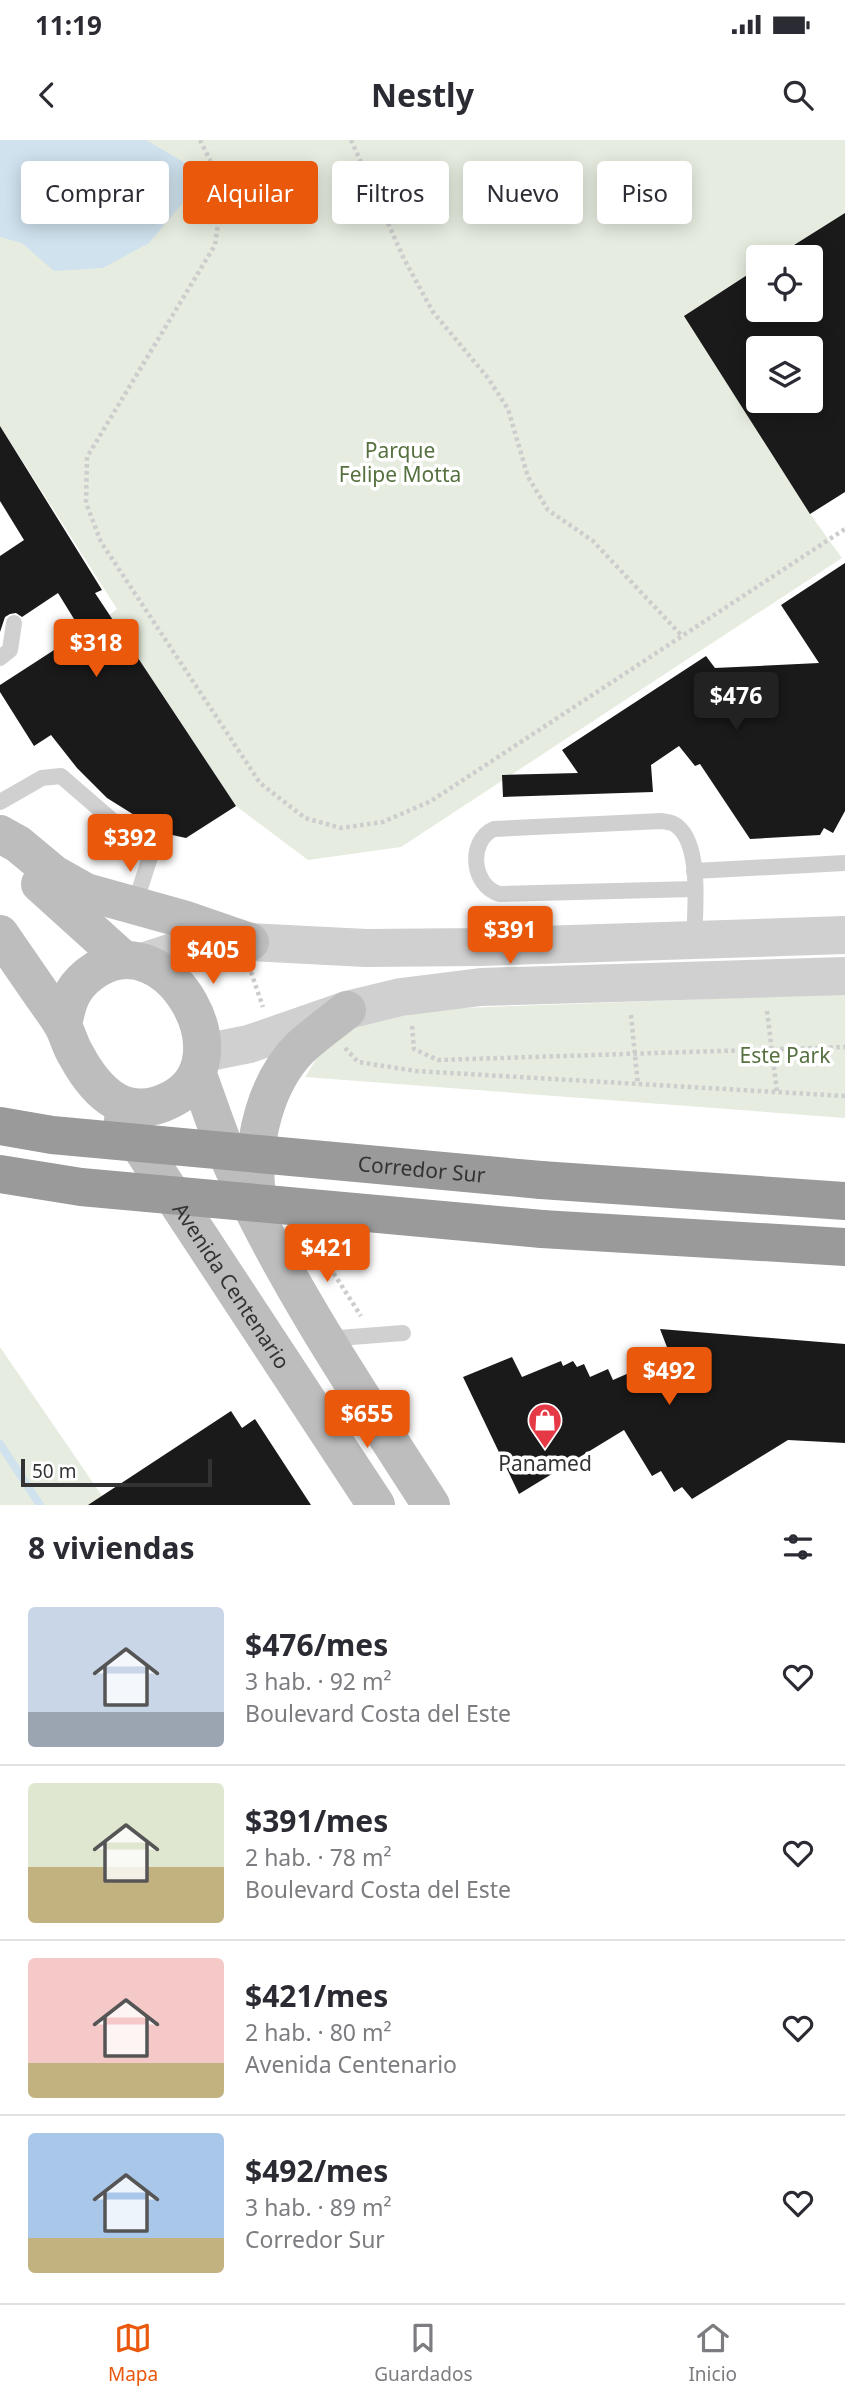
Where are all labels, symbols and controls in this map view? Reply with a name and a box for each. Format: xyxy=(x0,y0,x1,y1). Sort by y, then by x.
text: 11:19 xyxy=(35,7,102,43)
text: Nestly xyxy=(371,73,474,116)
icon: back xyxy=(28,76,66,114)
icon: search xyxy=(779,76,817,114)
chip: Comprar xyxy=(21,161,169,224)
chip: Alquilar xyxy=(183,161,318,224)
chip: Filtros xyxy=(332,161,449,224)
chip: Nuevo xyxy=(463,161,583,224)
chip: Piso xyxy=(597,161,692,224)
map controls xyxy=(746,245,823,413)
button: locate xyxy=(746,245,823,322)
button: layers xyxy=(746,336,823,413)
park label: Parque Felipe Motta xyxy=(339,436,461,488)
pin: $318 xyxy=(55,620,137,679)
text: $318 xyxy=(70,626,122,658)
pin: $476 xyxy=(695,672,777,732)
text: $476 xyxy=(710,679,762,711)
pin: $392 xyxy=(89,814,171,874)
text: $392 xyxy=(104,821,156,853)
pin: $391 xyxy=(469,906,551,966)
text: $391 xyxy=(484,913,536,945)
pin: $405 xyxy=(172,926,254,986)
text: $405 xyxy=(187,933,239,965)
park label: Este Park xyxy=(740,1041,831,1069)
street label: Corredor Sur xyxy=(357,1149,487,1189)
street label: Avenida Centenario xyxy=(167,1197,297,1374)
pin: $421 xyxy=(286,1224,368,1284)
text: $421 xyxy=(301,1231,353,1263)
pin: $492 xyxy=(628,1348,710,1407)
text: $492 xyxy=(643,1354,695,1386)
pin: $655 xyxy=(326,1390,408,1450)
text: $655 xyxy=(341,1397,393,1429)
shop icon: Panamed xyxy=(526,1401,564,1450)
place label: Panamed xyxy=(498,1449,592,1477)
scale bar xyxy=(21,1456,212,1488)
text: 50 m xyxy=(32,1458,76,1484)
text: 8 viviendas xyxy=(28,1527,195,1568)
icon: filters xyxy=(779,1528,817,1566)
text: $476/mes xyxy=(245,1624,388,1665)
icon: home xyxy=(84,1635,168,1719)
icon: heart xyxy=(779,1658,817,1696)
text: 3 hab. · 92 m² xyxy=(245,1665,392,1697)
text: Boulevard Costa del Este xyxy=(245,1697,511,1729)
text: $391/mes xyxy=(245,1800,388,1841)
icon: home xyxy=(84,1811,168,1895)
icon: heart xyxy=(779,1834,817,1872)
text: 2 hab. · 78 m² xyxy=(245,1841,392,1873)
text: Boulevard Costa del Este xyxy=(245,1873,511,1905)
text: $421/mes xyxy=(245,1975,388,2016)
icon: home xyxy=(84,1986,168,2070)
icon: heart xyxy=(779,2009,817,2047)
text: 2 hab. · 80 m² xyxy=(245,2016,392,2048)
text: Avenida Centenario xyxy=(245,2048,457,2080)
text: $492/mes xyxy=(245,2150,388,2191)
icon: home xyxy=(84,2161,168,2245)
icon: heart xyxy=(779,2184,817,2222)
text: 3 hab. · 89 m² xyxy=(245,2191,392,2223)
text: Corredor Sur xyxy=(245,2223,385,2255)
tab: Mapa xyxy=(108,2319,158,2387)
tab: Guardados xyxy=(374,2319,472,2387)
tab: Inicio xyxy=(688,2319,737,2387)

